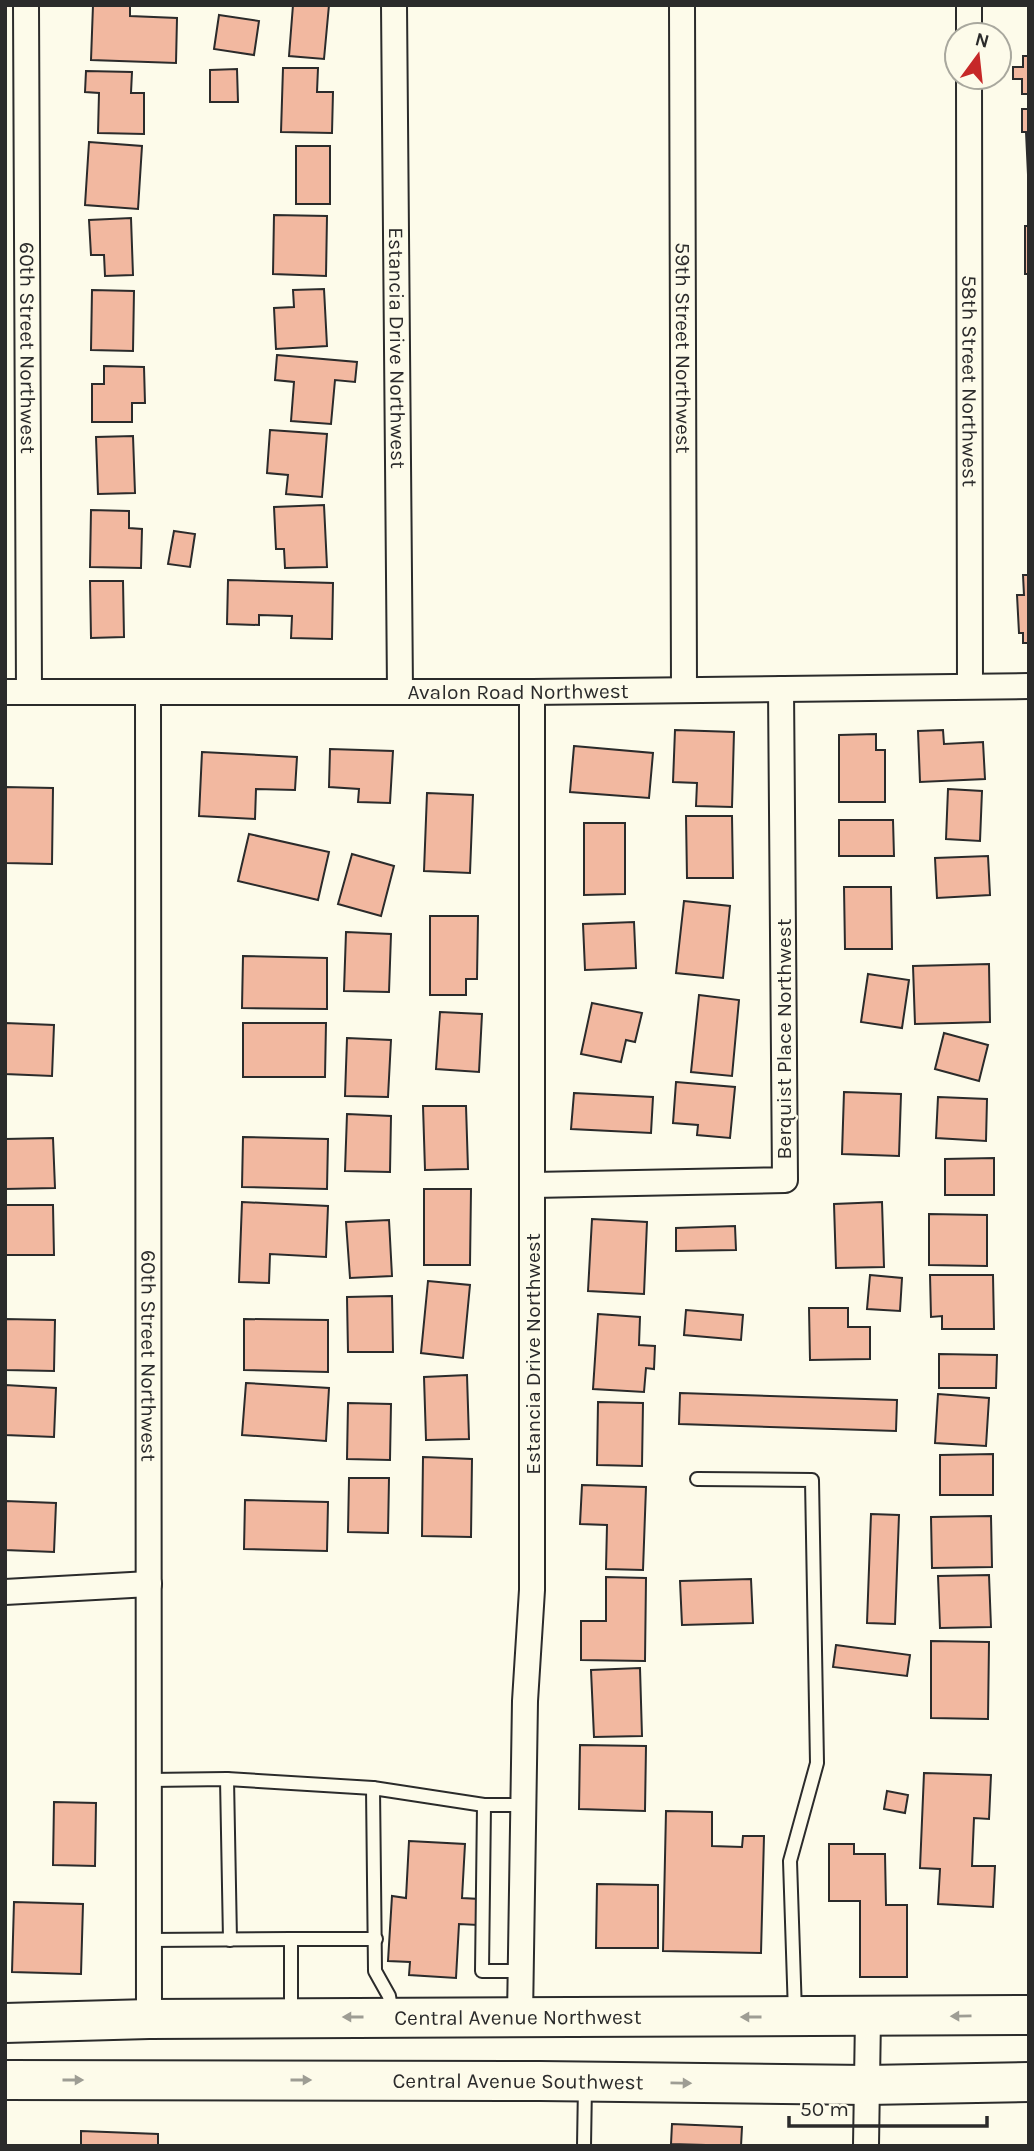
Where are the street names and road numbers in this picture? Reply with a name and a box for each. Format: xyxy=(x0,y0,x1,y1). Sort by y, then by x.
street label: Estancia Drive Northwest xyxy=(384,227,410,469)
street label: 60th Street Northwest xyxy=(15,242,40,454)
street label: 59th Street Northwest xyxy=(671,242,695,454)
street label: 58th Street Northwest xyxy=(957,275,982,487)
street label: Avalon Road Northwest xyxy=(407,679,629,704)
street label: Berquist Place Northwest xyxy=(772,918,796,1160)
street label: Estancia Drive Northwest xyxy=(521,1233,545,1475)
street label: 60th Street Northwest xyxy=(136,1250,161,1462)
street label: Central Avenue Northwest xyxy=(394,2005,642,2030)
street label: Central Avenue Southwest xyxy=(393,2069,644,2094)

